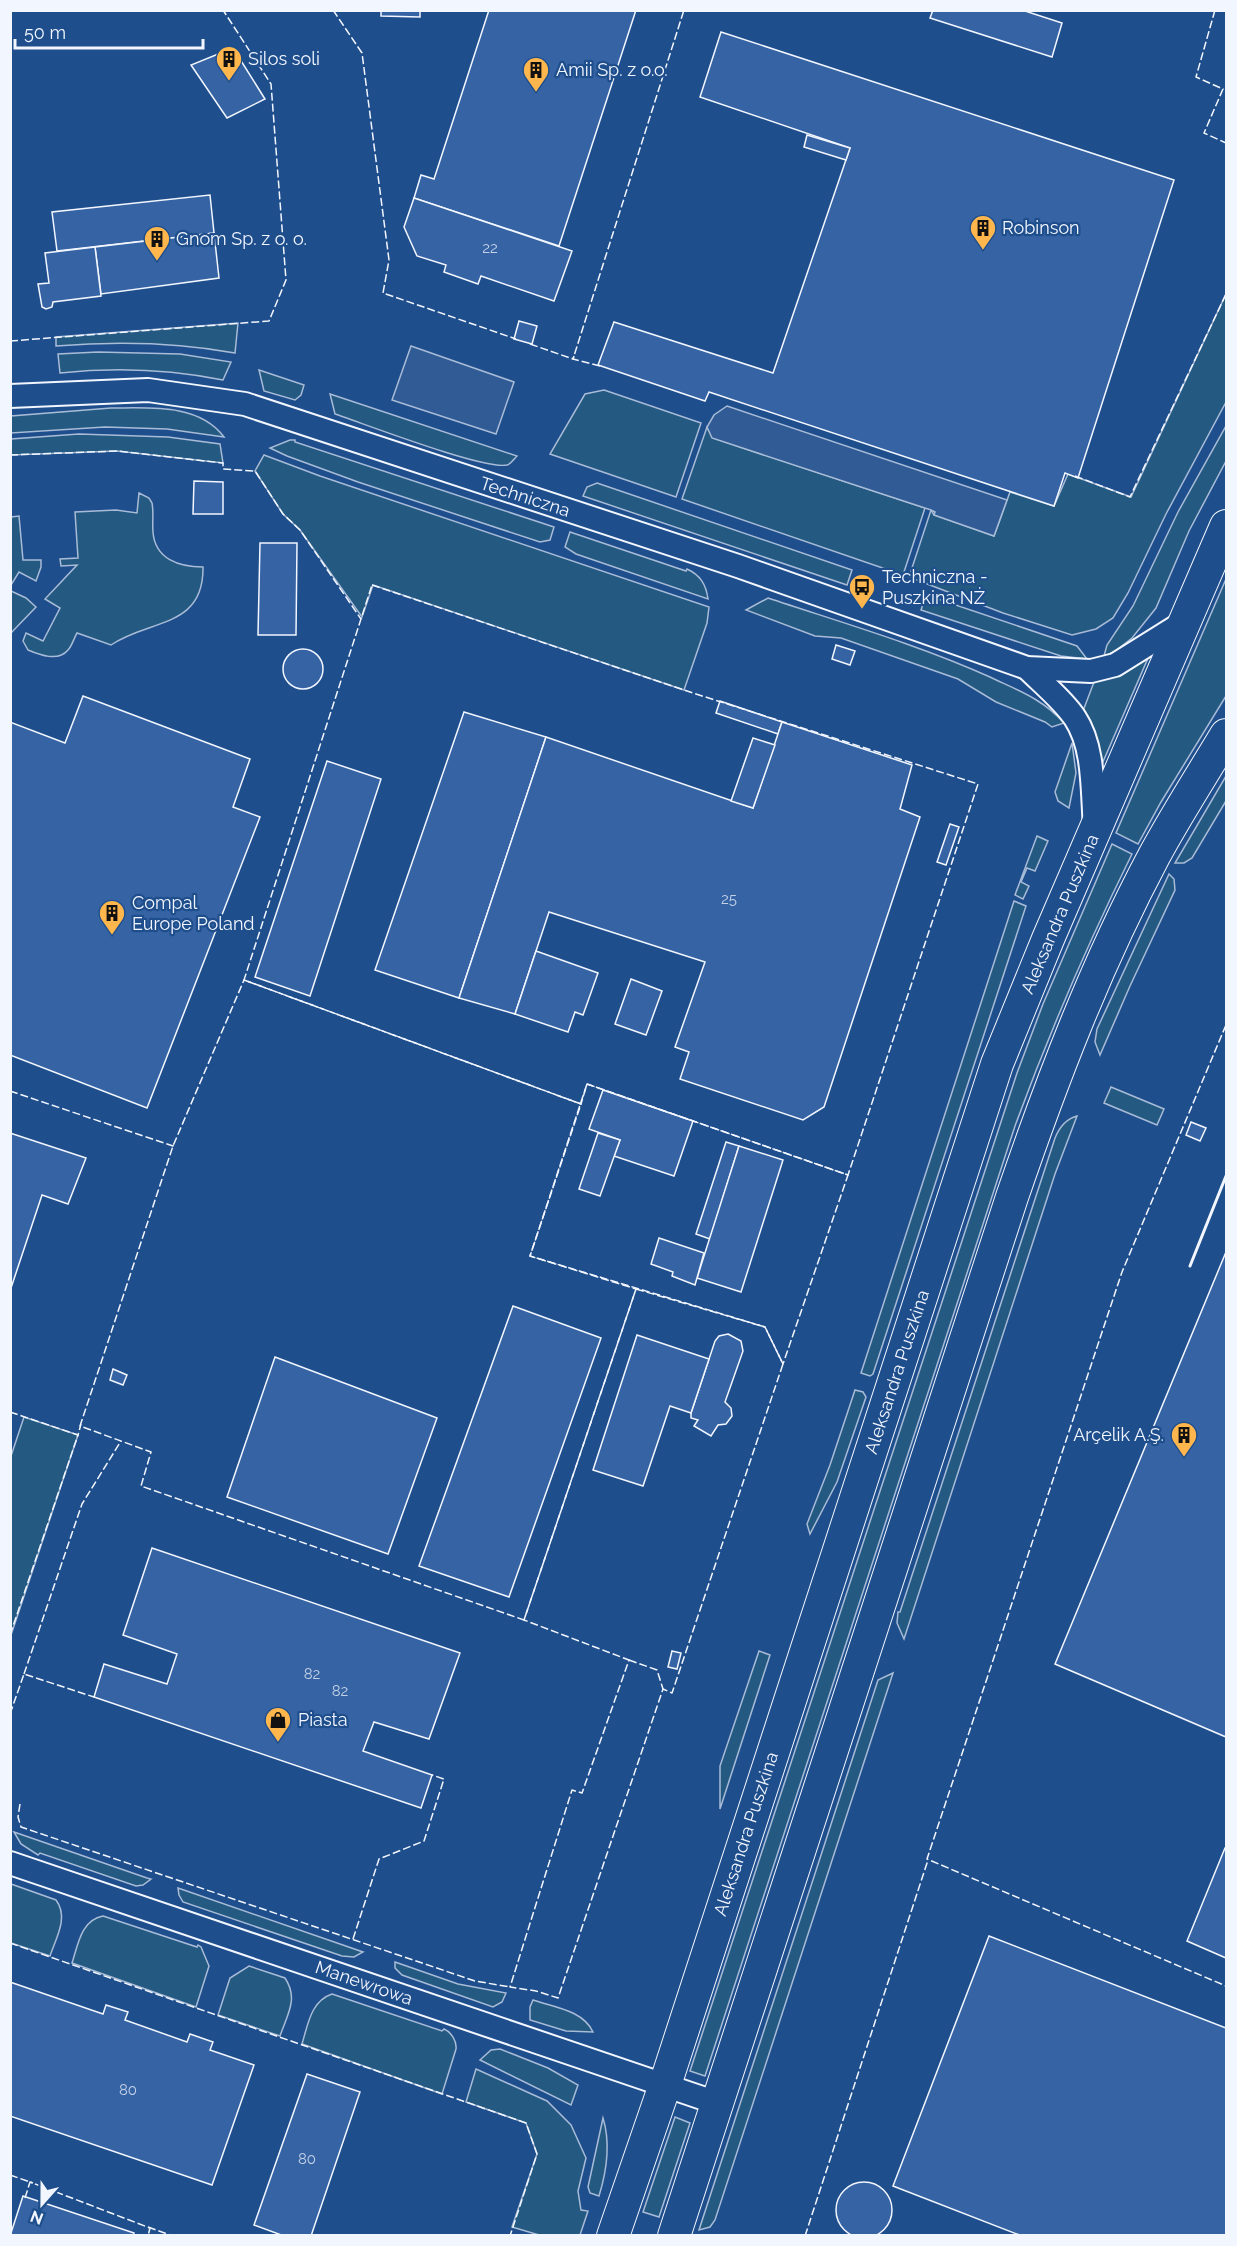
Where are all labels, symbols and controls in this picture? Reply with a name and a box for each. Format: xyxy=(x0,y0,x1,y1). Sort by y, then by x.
scale bar xyxy=(15,12,202,50)
text: 50 m xyxy=(24,22,66,43)
building icon: Silos soli xyxy=(214,44,244,82)
place label: Silos soli xyxy=(248,48,320,69)
building icon: Amii Sp. z o.o. xyxy=(521,55,551,93)
place label: Amii Sp. z o.o. xyxy=(556,59,668,80)
building icon: Robinson xyxy=(968,213,998,251)
place label: Robinson xyxy=(1002,217,1080,238)
building icon: Gnom Sp. z o. o. xyxy=(142,224,172,262)
place label: Gnom Sp. z o. o. xyxy=(176,228,307,249)
house number: 22 xyxy=(482,239,498,257)
street label: Techniczna xyxy=(478,472,573,521)
place label: Techniczna - Puszkina NŻ xyxy=(882,566,988,608)
bus stop icon: Techniczna - Puszkina NŻ xyxy=(847,572,877,610)
street label: Aleksandra Puszkina xyxy=(1016,831,1103,997)
house number: 25 xyxy=(721,890,737,908)
place label: Compal Europe Poland xyxy=(132,892,255,934)
building icon: Compal Europe Poland xyxy=(97,898,127,936)
street label: Aleksandra Puszkina xyxy=(860,1287,933,1457)
building icon: Arçelik A.Ş. xyxy=(1169,1420,1199,1458)
place label: Arçelik A.Ş. xyxy=(1073,1424,1164,1445)
house number: 82 xyxy=(304,1665,321,1683)
house number: 82 xyxy=(332,1682,349,1700)
shop icon: Piasta xyxy=(263,1705,293,1743)
place label: Piasta xyxy=(298,1709,347,1730)
street label: Aleksandra Puszkina xyxy=(709,1749,782,1919)
street label: Manewrowa xyxy=(313,1956,416,2009)
house number: 80 xyxy=(119,2081,137,2099)
house number: 80 xyxy=(298,2150,316,2168)
north arrow xyxy=(12,2174,72,2234)
text: N xyxy=(28,2206,46,2229)

